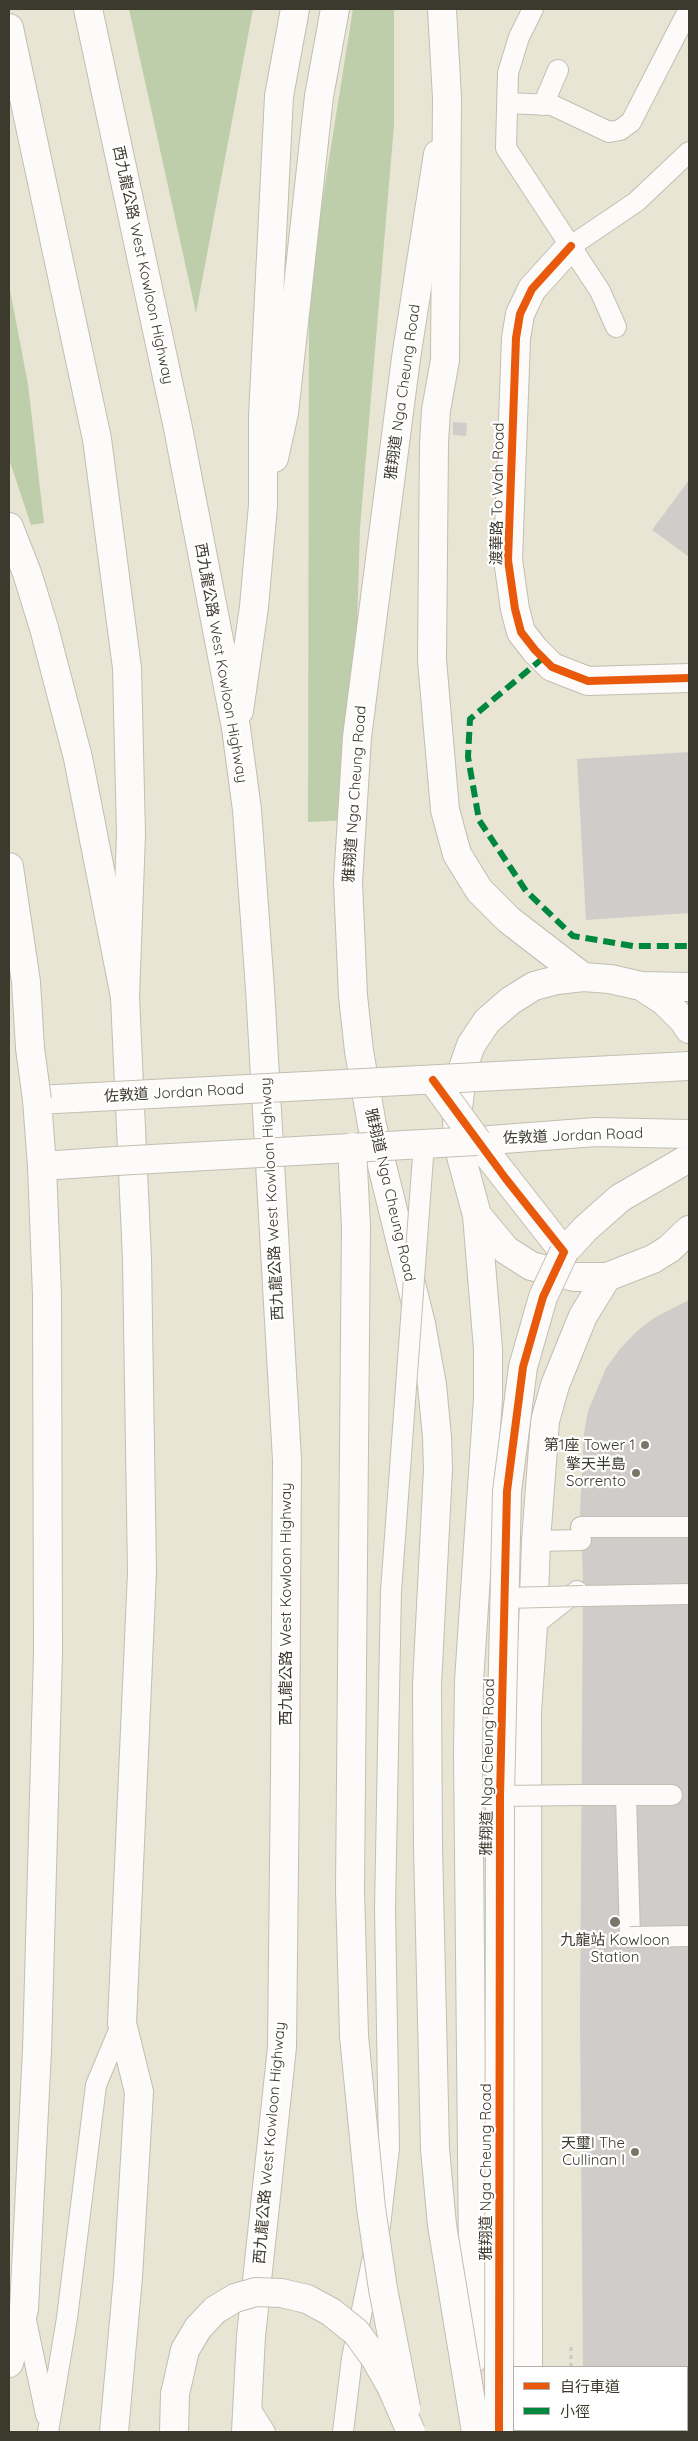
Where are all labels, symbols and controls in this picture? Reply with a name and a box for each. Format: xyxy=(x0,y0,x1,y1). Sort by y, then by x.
street label: 西九龍公路 West Kowloon Highway xyxy=(109,144,177,386)
street label: 雅翔道 Nga Cheung Road xyxy=(382,303,424,481)
street label: 渡華路 To Wah Road xyxy=(488,422,508,566)
street label: 西九龍公路 West Kowloon Highway xyxy=(191,542,251,784)
street label: 雅翔道 Nga Cheung Road xyxy=(340,705,370,883)
street label: 西九龍公路 West Kowloon Highway xyxy=(257,1077,287,1321)
street label: 佐敦道 Jordan Road xyxy=(103,1080,245,1106)
street label: 雅翔道 Nga Cheung Road xyxy=(361,1107,419,1283)
street label: 佐敦道 Jordan Road xyxy=(503,1125,643,1147)
place label: 第1座 Tower 1 xyxy=(544,1436,635,1454)
marker: 第1座 Tower 1 xyxy=(639,1439,651,1451)
place label: 擎天半島 Sorrento xyxy=(566,1455,626,1490)
marker: 擎天半島 Sorrento xyxy=(630,1467,642,1479)
street label: 西九龍公路 West Kowloon Highway xyxy=(277,1482,295,1726)
street label: 雅翔道 Nga Cheung Road xyxy=(477,1678,499,1856)
marker: 九龍站 Kowloon Station xyxy=(608,1915,622,1929)
place label: 九龍站 Kowloon Station xyxy=(560,1931,670,1966)
street label: 西九龍公路 West Kowloon Highway xyxy=(250,2021,290,2265)
street label: 雅翔道 Nga Cheung Road xyxy=(477,2083,495,2261)
place label: 天璽I The Cullinan I xyxy=(561,2134,625,2169)
marker: 天璽I The Cullinan I xyxy=(629,2146,641,2158)
legend xyxy=(513,2366,688,2431)
text: 自行車道 xyxy=(560,2377,620,2396)
text: 小徑 xyxy=(560,2402,590,2421)

